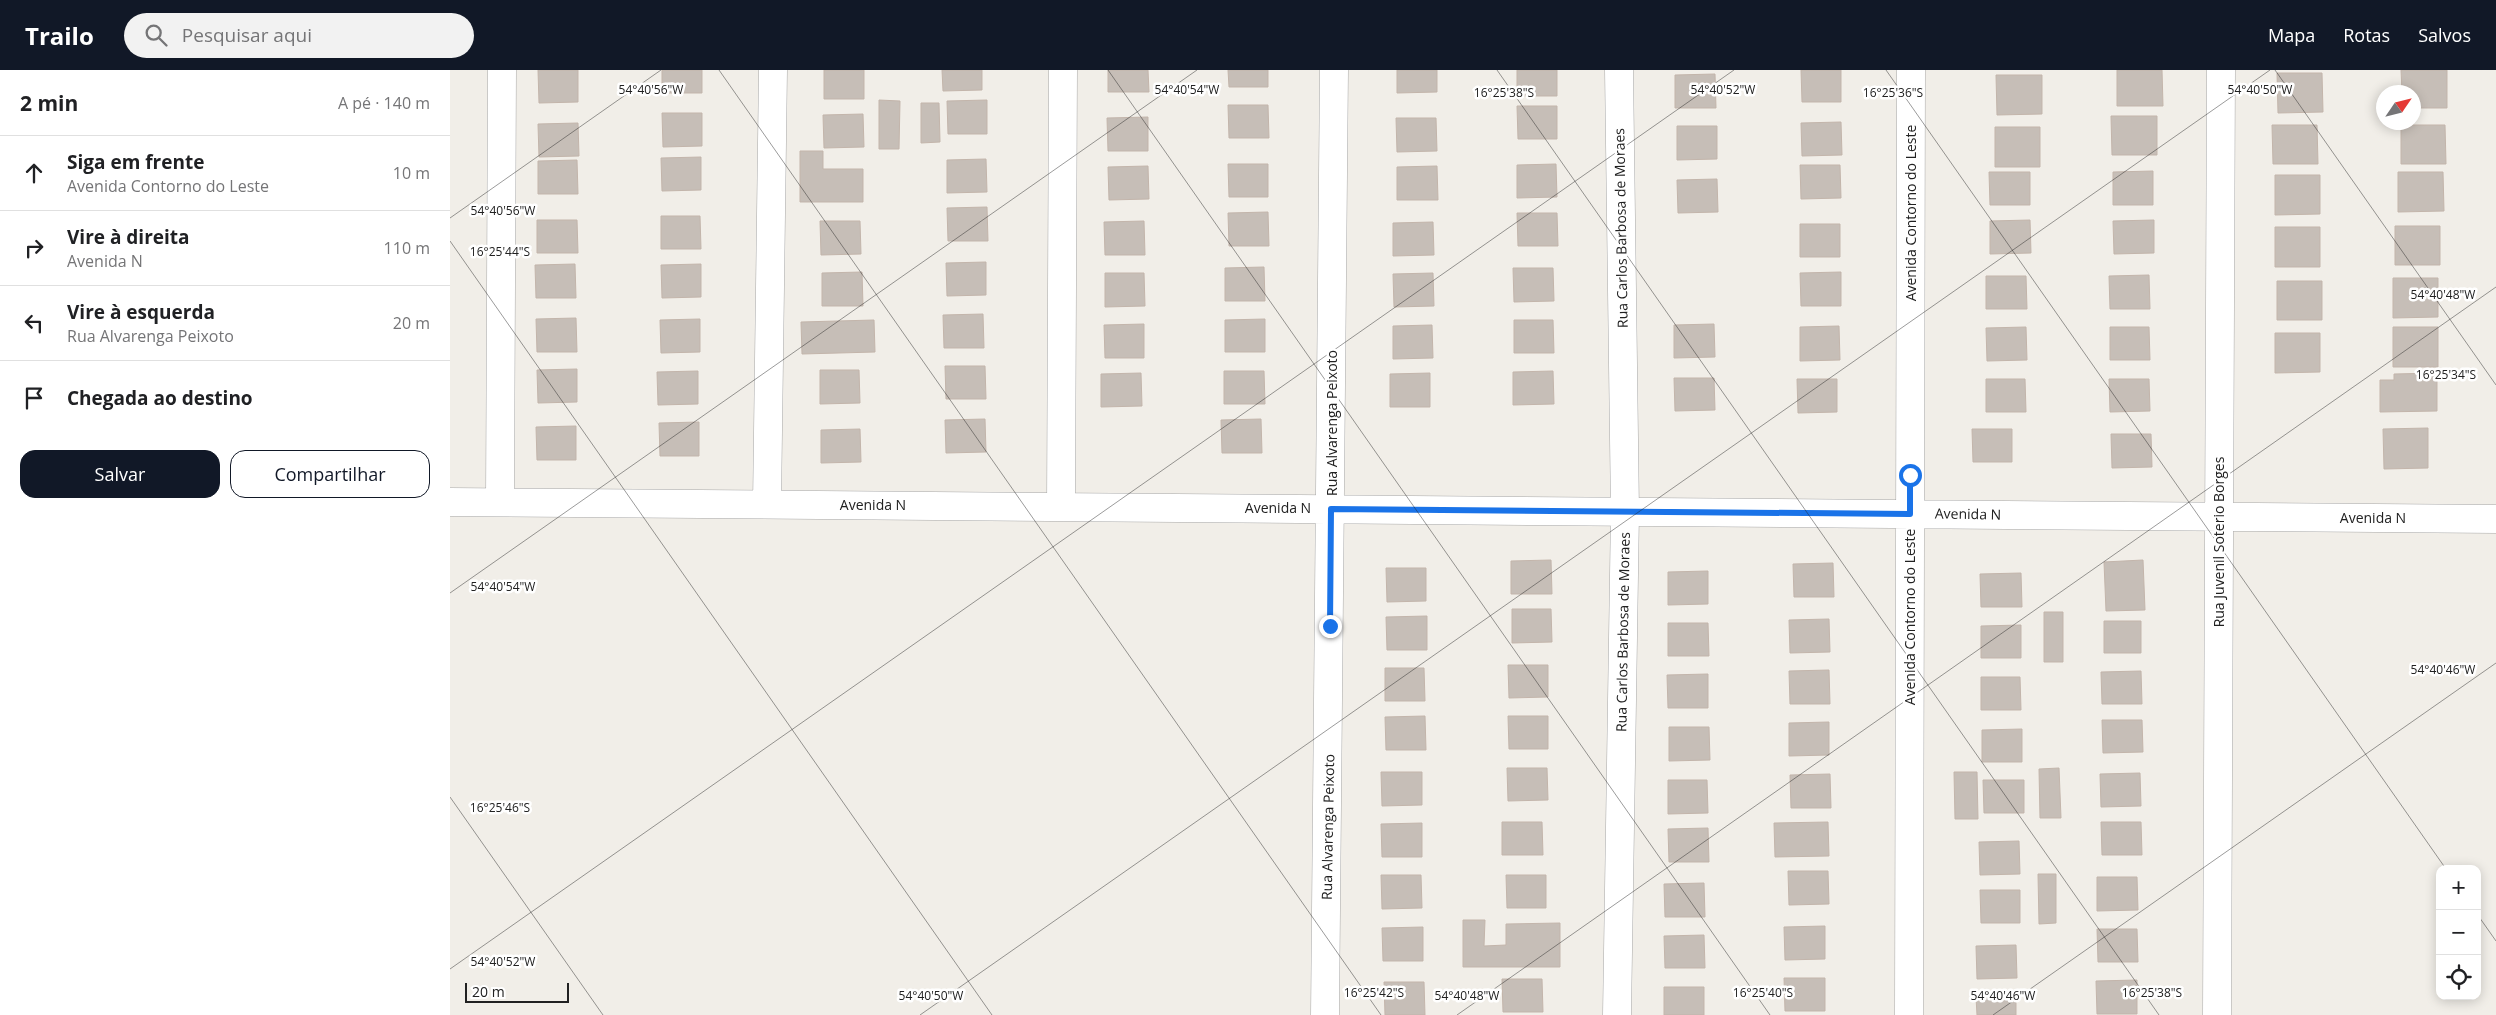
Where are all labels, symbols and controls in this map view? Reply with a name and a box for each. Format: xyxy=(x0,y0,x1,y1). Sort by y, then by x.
search box xyxy=(124,13,474,58)
text: Trailo xyxy=(25,19,94,52)
icon: search xyxy=(142,21,170,49)
text: Pesquisar aqui xyxy=(182,22,312,48)
text: Mapa xyxy=(2268,23,2315,47)
text: Rotas xyxy=(2343,23,2390,47)
text: Salvos xyxy=(2418,23,2471,47)
text: 54°40'56"W xyxy=(619,81,683,98)
text: 54°40'54"W xyxy=(1155,81,1219,98)
text: 54°40'52"W xyxy=(1691,81,1755,98)
text: 54°40'50"W xyxy=(2228,81,2292,98)
text: 16°25'38"S xyxy=(1474,84,1534,101)
text: 16°25'36"S xyxy=(1863,84,1923,101)
north arrow xyxy=(2376,85,2421,130)
text: 2 min xyxy=(20,89,78,117)
text: A pé · 140 m xyxy=(338,92,430,114)
street label: Avenida Contorno do Leste xyxy=(1901,124,1920,301)
street label: Rua Carlos Barbosa de Moraes xyxy=(1609,128,1632,328)
text: Siga em frente xyxy=(67,149,204,175)
icon: ahead xyxy=(20,159,48,187)
text: 10 m xyxy=(393,162,430,184)
text: Avenida Contorno do Leste xyxy=(67,175,269,197)
text: 54°40'56"W xyxy=(471,202,535,219)
text: Vire à direita xyxy=(67,224,190,250)
icon: right xyxy=(20,234,48,262)
text: 110 m xyxy=(384,237,430,259)
text: 16°25'44"S xyxy=(470,243,530,260)
text: Avenida N xyxy=(67,250,143,272)
text: 54°40'48"W xyxy=(2411,286,2475,303)
text: Vire à esquerda xyxy=(67,299,215,325)
icon: left xyxy=(20,309,48,337)
text: 20 m xyxy=(393,312,430,334)
text: Rua Alvarenga Peixoto xyxy=(67,325,234,347)
street label: Rua Alvarenga Peixoto xyxy=(1322,350,1341,496)
text: 16°25'34"S xyxy=(2416,366,2476,383)
icon: arrive xyxy=(20,384,48,412)
text: Chegada ao destino xyxy=(67,385,253,411)
button: Salvar xyxy=(20,450,220,498)
button: Compartilhar xyxy=(230,450,430,498)
street label: Rua Juvenil Soterio Borges xyxy=(2209,456,2228,627)
route start xyxy=(1899,464,1922,487)
street label: Avenida N xyxy=(840,495,906,514)
street label: Avenida N xyxy=(1245,498,1311,517)
street label: Avenida N xyxy=(1935,503,2001,524)
street label: Avenida N xyxy=(2340,508,2406,527)
street label: Avenida Contorno do Leste xyxy=(1900,528,1919,705)
street label: Rua Carlos Barbosa de Moraes xyxy=(1611,532,1634,732)
text: 54°40'54"W xyxy=(471,578,535,595)
route end xyxy=(1319,615,1342,638)
text: 54°40'46"W xyxy=(2411,661,2475,678)
street label: Rua Alvarenga Peixoto xyxy=(1317,754,1338,900)
text: 16°25'46"S xyxy=(470,799,530,816)
map controls xyxy=(2436,865,2481,1000)
button: + xyxy=(2436,865,2481,910)
button: − xyxy=(2436,910,2481,955)
text: 54°40'52"W xyxy=(471,953,535,970)
button: locate xyxy=(2436,955,2481,1000)
scale bar xyxy=(465,980,569,1003)
text: 20 m xyxy=(472,982,505,1001)
text: 16°25'42"S xyxy=(1344,984,1404,1001)
text: 16°25'40"S xyxy=(1733,984,1793,1001)
text: 16°25'38"S xyxy=(2122,984,2182,1001)
text: 54°40'50"W xyxy=(899,987,963,1004)
text: 54°40'48"W xyxy=(1435,987,1499,1004)
text: 54°40'46"W xyxy=(1971,987,2035,1004)

